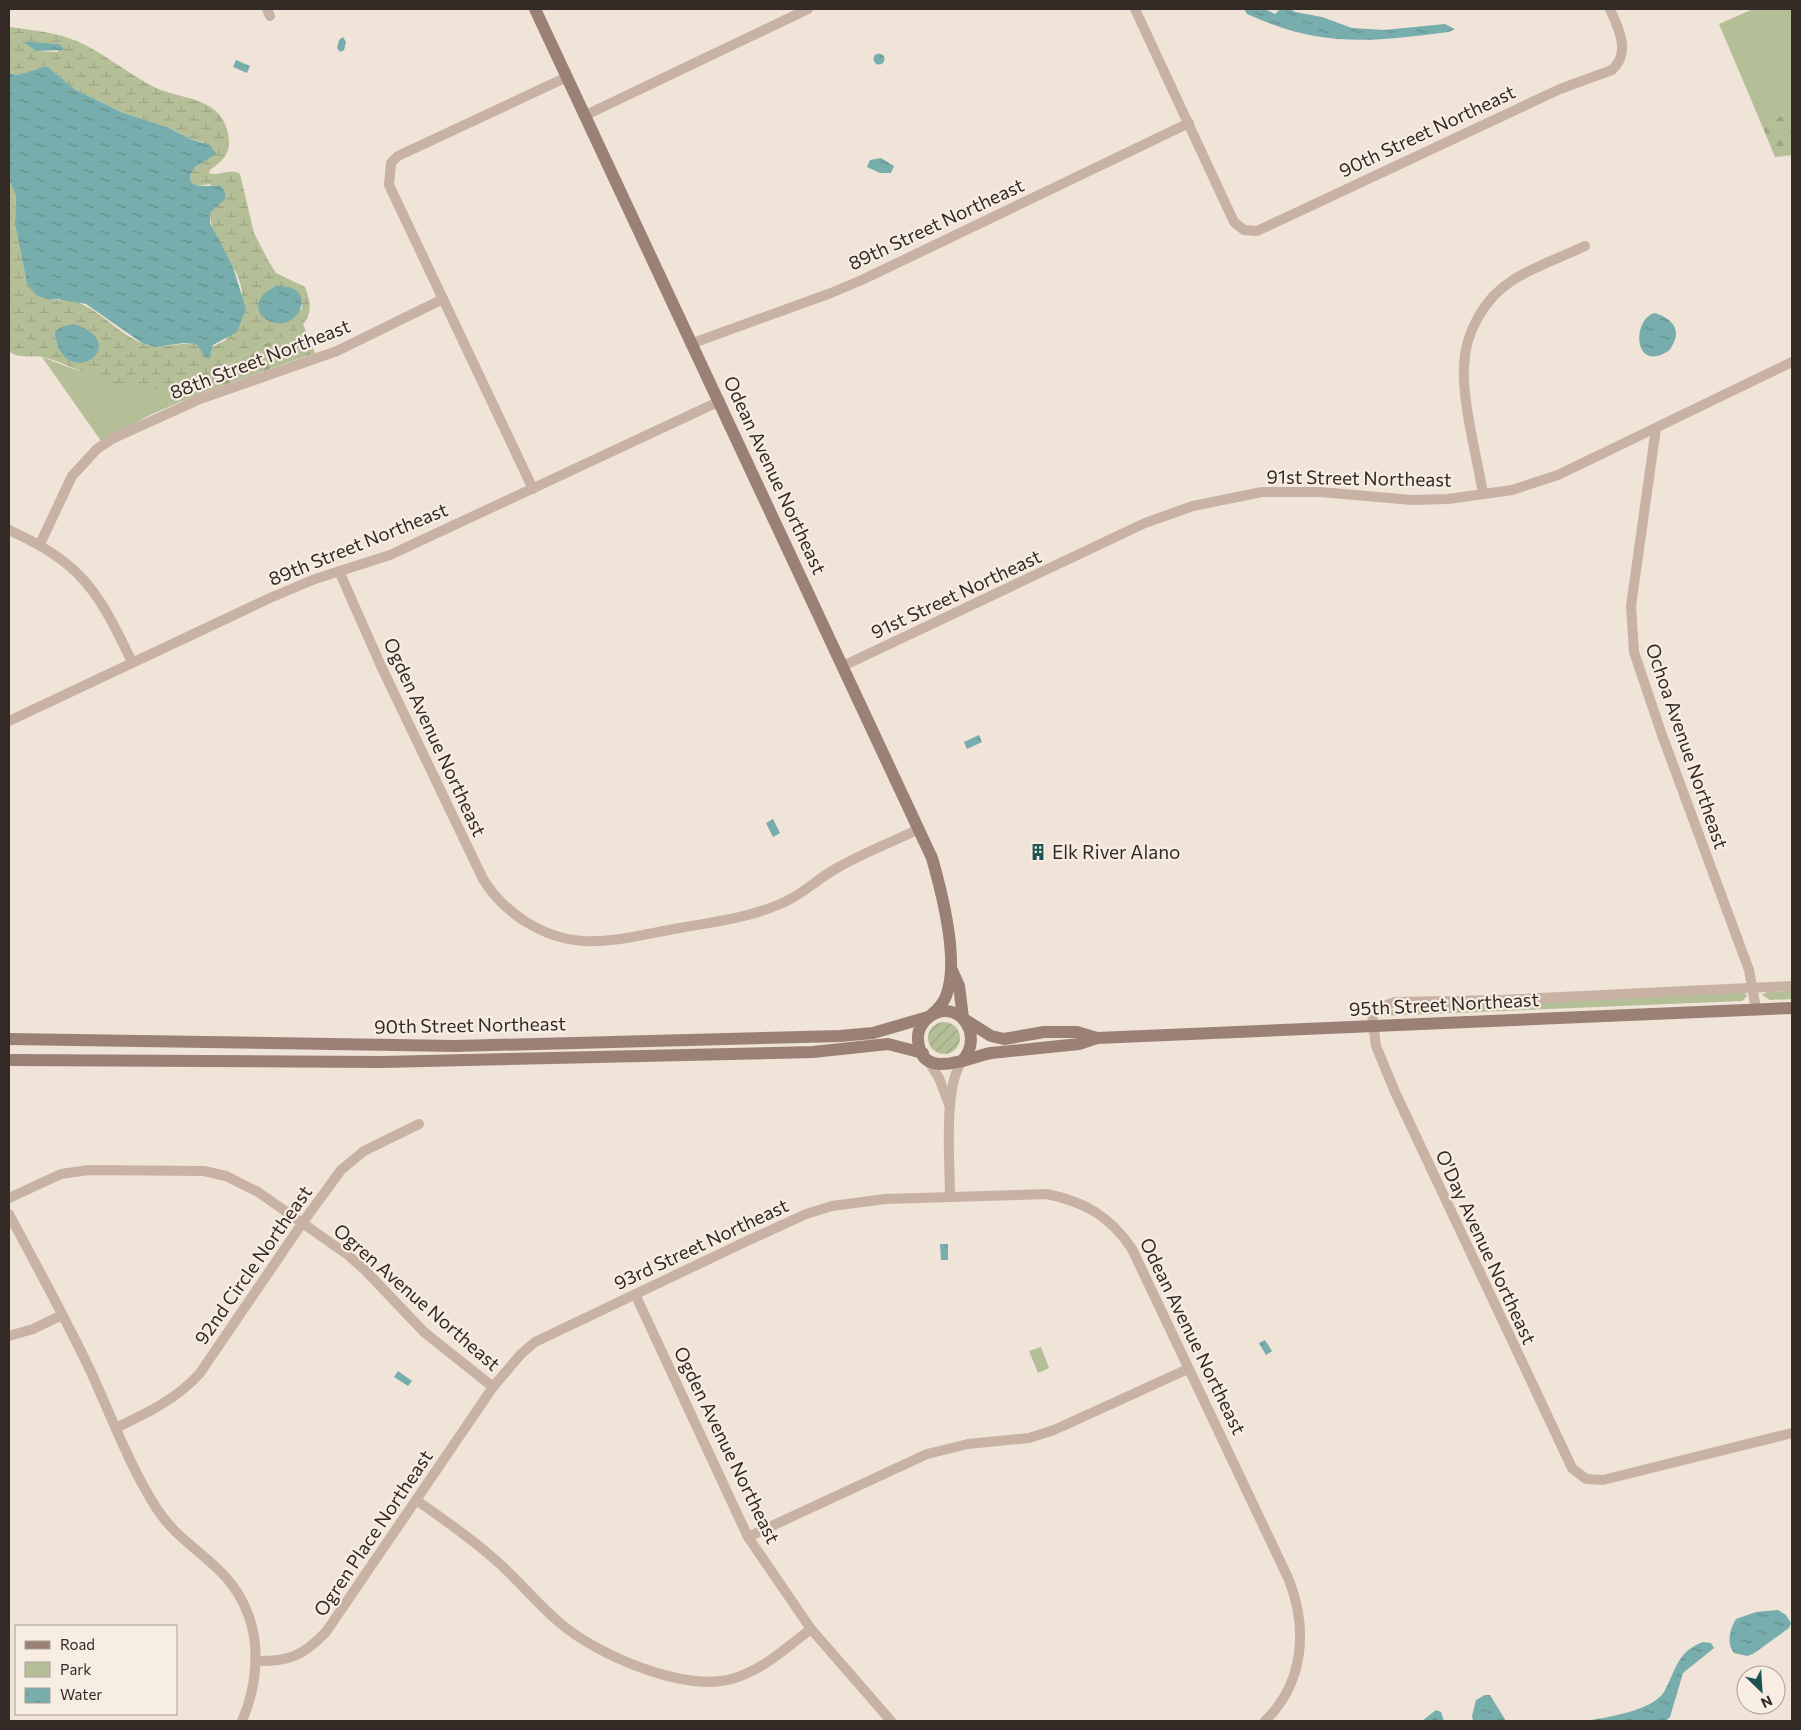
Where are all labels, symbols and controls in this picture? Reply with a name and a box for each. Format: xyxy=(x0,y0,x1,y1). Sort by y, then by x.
street label: 90th Street Northeast xyxy=(1335,79,1519,182)
street label: 89th Street Northeast xyxy=(844,173,1027,274)
street label: 88th Street Northeast xyxy=(167,313,353,403)
street label: Odean Avenue Northeast xyxy=(719,372,832,578)
street label: 91st Street Northeast xyxy=(1266,464,1452,491)
street label: 89th Street Northeast xyxy=(265,497,451,590)
street label: 91st Street Northeast xyxy=(867,544,1045,643)
street label: Ogden Avenue Northeast xyxy=(379,634,492,840)
street label: Ochoa Avenue Northeast xyxy=(1641,640,1734,852)
place label: Elk River Alano xyxy=(1052,840,1180,863)
building icon: Elk River Alano xyxy=(1028,842,1048,862)
street label: 95th Street Northeast xyxy=(1348,987,1540,1020)
street label: 90th Street Northeast xyxy=(374,1011,566,1038)
street label: O'Day Avenue Northeast xyxy=(1431,1146,1542,1348)
street label: 92nd Circle Northeast xyxy=(189,1181,316,1349)
street label: 93rd Street Northeast xyxy=(610,1193,792,1294)
street label: Ogren Avenue Northeast xyxy=(329,1218,505,1375)
street label: Odean Avenue Northeast xyxy=(1136,1234,1251,1438)
street label: Ogden Avenue Northeast xyxy=(670,1342,785,1547)
street label: Ogren Place Northeast xyxy=(308,1445,437,1620)
legend xyxy=(15,1625,178,1715)
text: Road xyxy=(60,1635,95,1653)
text: Park xyxy=(60,1660,91,1678)
north arrow xyxy=(1736,1665,1786,1715)
text: Water xyxy=(60,1685,102,1703)
text: N xyxy=(1758,1692,1775,1712)

